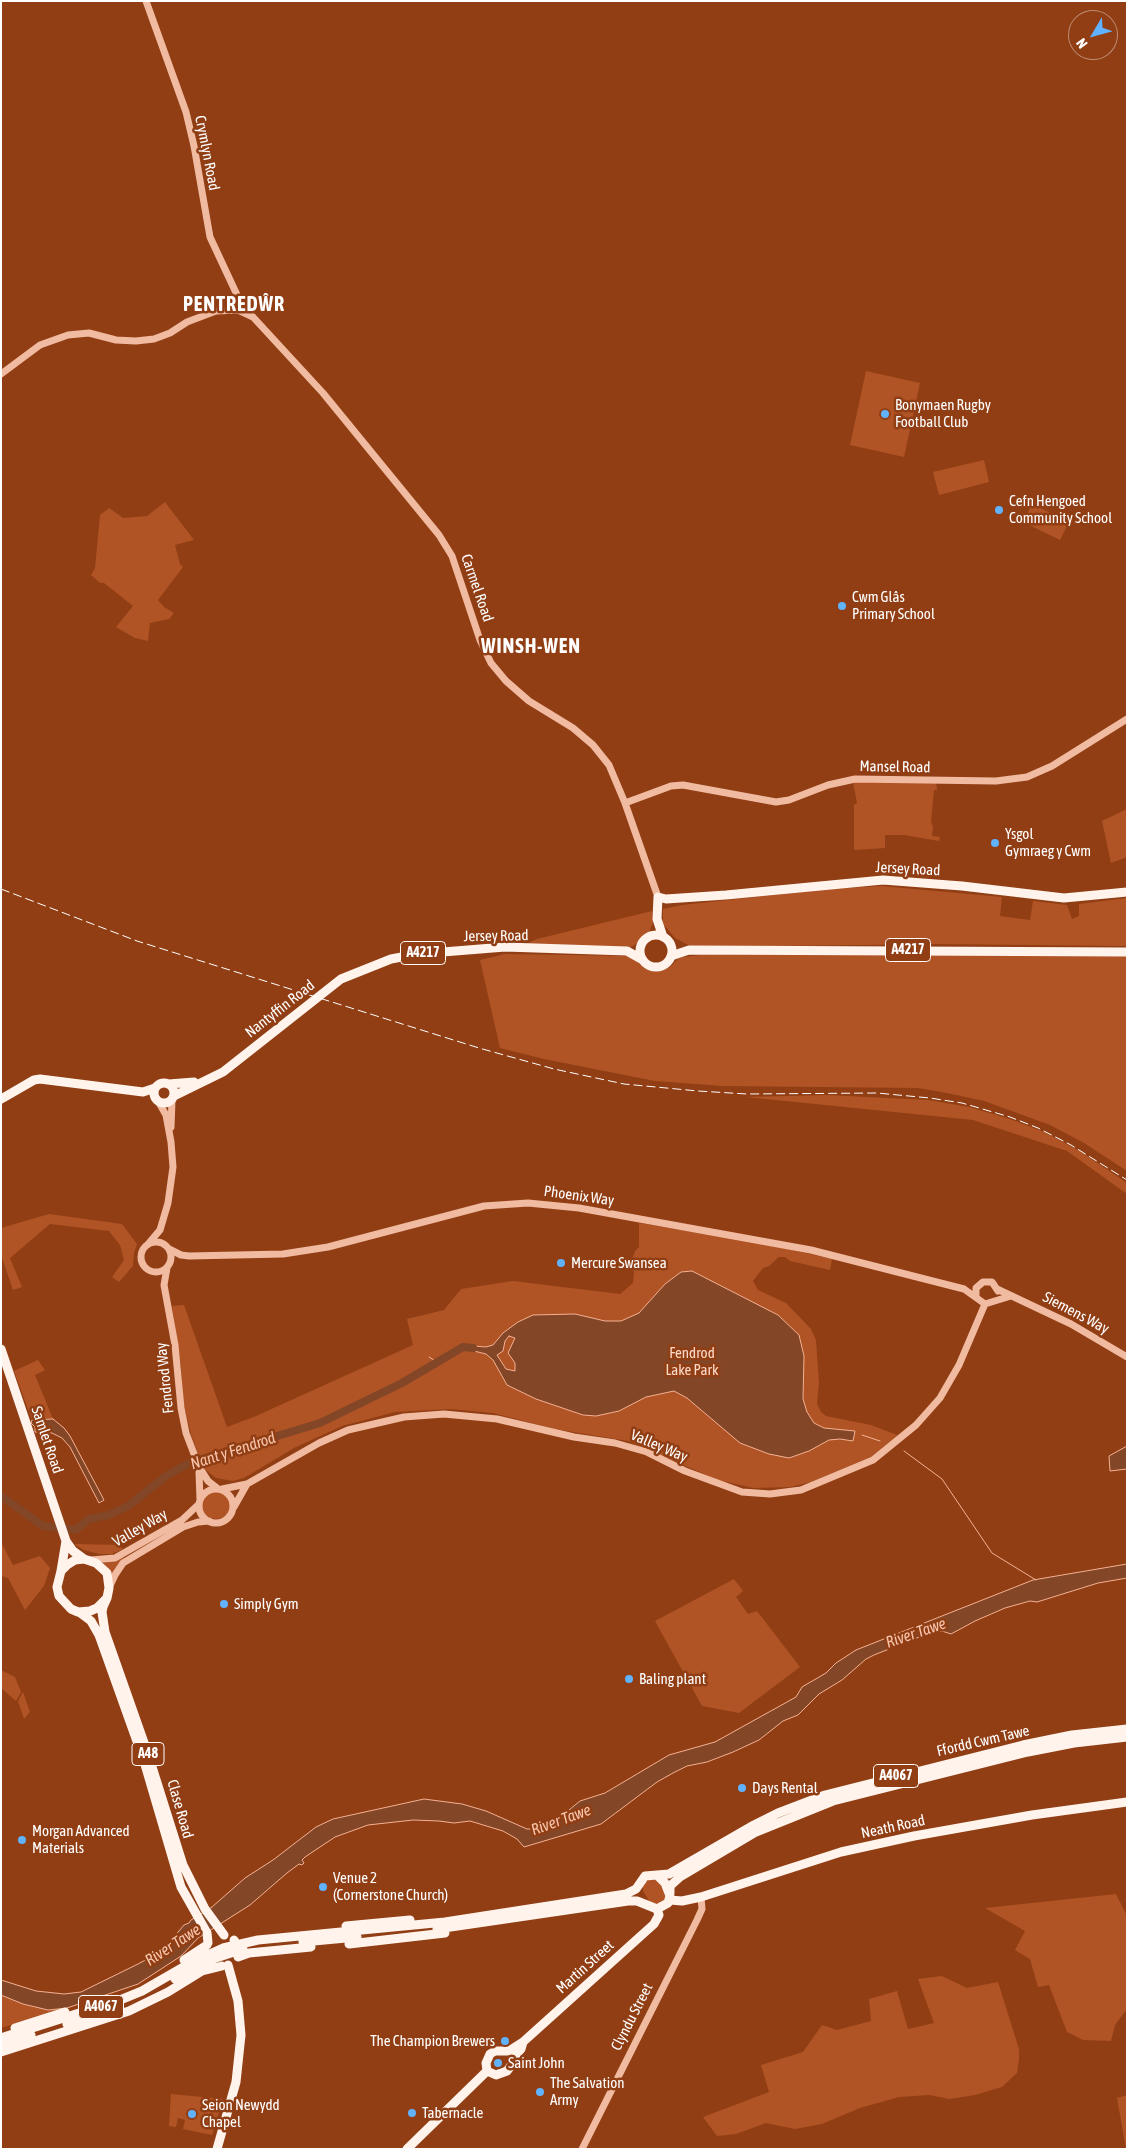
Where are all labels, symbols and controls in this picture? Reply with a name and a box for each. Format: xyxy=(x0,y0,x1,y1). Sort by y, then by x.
north arrow xyxy=(1068,10,1118,60)
text: N xyxy=(1073,35,1091,52)
street label: Crymlyn Road xyxy=(191,114,223,192)
district label: PENTREDŴR xyxy=(182,293,286,317)
place label: Bonymaen Rugby Football Club xyxy=(895,396,991,431)
marker: Bonymaen Rugby Football Club xyxy=(879,408,891,420)
place label: Cefn Hengoed Community School xyxy=(1009,492,1112,527)
marker: Cefn Hengoed Community School xyxy=(993,504,1005,516)
street label: Carmel Road xyxy=(457,552,497,624)
place label: Cwm Glâs Primary School xyxy=(852,588,935,623)
marker: Cwm Glâs Primary School xyxy=(836,600,848,612)
district label: WINSH-WEN xyxy=(480,635,582,659)
street label: Mansel Road xyxy=(859,757,931,777)
place label: Ysgol Gymraeg y Cwm xyxy=(1005,825,1091,860)
marker: Ysgol Gymraeg y Cwm xyxy=(989,837,1001,849)
street label: Jersey Road xyxy=(875,858,941,880)
street label: Jersey Road xyxy=(463,926,529,946)
road number: A4217 xyxy=(886,938,930,962)
road number: A4217 xyxy=(400,941,446,964)
street label: Nantyffin Road xyxy=(242,976,318,1042)
street label: Phoenix Way xyxy=(543,1182,615,1210)
place label: Mercure Swansea xyxy=(571,1254,667,1272)
marker: Mercure Swansea xyxy=(555,1257,567,1269)
street label: Siemens Way xyxy=(1040,1288,1112,1338)
street label: Fendrod Way xyxy=(152,1342,178,1414)
park label: Fendrod Lake Park xyxy=(666,1344,718,1379)
street label: Samlet Road xyxy=(27,1404,67,1476)
street label: Valley Way xyxy=(628,1426,690,1466)
water label: Nant y Fendrod xyxy=(188,1428,278,1474)
street label: Valley Way xyxy=(109,1505,171,1551)
place label: Simply Gym xyxy=(234,1595,299,1613)
marker: Simply Gym xyxy=(218,1598,230,1610)
water label: River Tawe xyxy=(883,1614,949,1652)
place label: Baling plant xyxy=(639,1670,706,1688)
marker: Baling plant xyxy=(623,1673,635,1685)
street label: Ffordd Cwm Tawe xyxy=(935,1722,1031,1760)
road number: A48 xyxy=(132,1742,164,1766)
road number: A4067 xyxy=(874,1764,918,1788)
street label: Clase Road xyxy=(163,1777,197,1841)
place label: Days Rental xyxy=(752,1779,818,1797)
marker: Days Rental xyxy=(736,1782,748,1794)
water label: River Tawe xyxy=(528,1800,594,1840)
street label: Neath Road xyxy=(859,1811,927,1843)
place label: Morgan Advanced Materials xyxy=(32,1822,130,1857)
marker: Morgan Advanced Materials xyxy=(16,1834,28,1846)
place label: Venue 2 (Cornerstone Church) xyxy=(333,1869,448,1904)
marker: Venue 2 (Cornerstone Church) xyxy=(317,1881,329,1893)
water label: River Tawe xyxy=(142,1920,204,1970)
street label: Martin Street xyxy=(552,1936,618,1998)
street label: Clyndu Street xyxy=(607,1980,657,2054)
road number: A4067 xyxy=(78,1995,124,2018)
place label: The Champion Brewers xyxy=(370,2032,495,2050)
marker: The Champion Brewers xyxy=(499,2035,511,2047)
place label: Saint John xyxy=(508,2054,565,2072)
marker: Saint John xyxy=(492,2057,504,2069)
place label: The Salvation Army xyxy=(550,2074,625,2109)
marker: The Salvation Army xyxy=(534,2086,546,2098)
place label: Seion Newydd Chapel xyxy=(202,2096,280,2131)
place label: Tabernacle xyxy=(422,2104,483,2122)
marker: Tabernacle xyxy=(406,2107,418,2119)
marker: Seion Newydd Chapel xyxy=(186,2108,198,2120)

